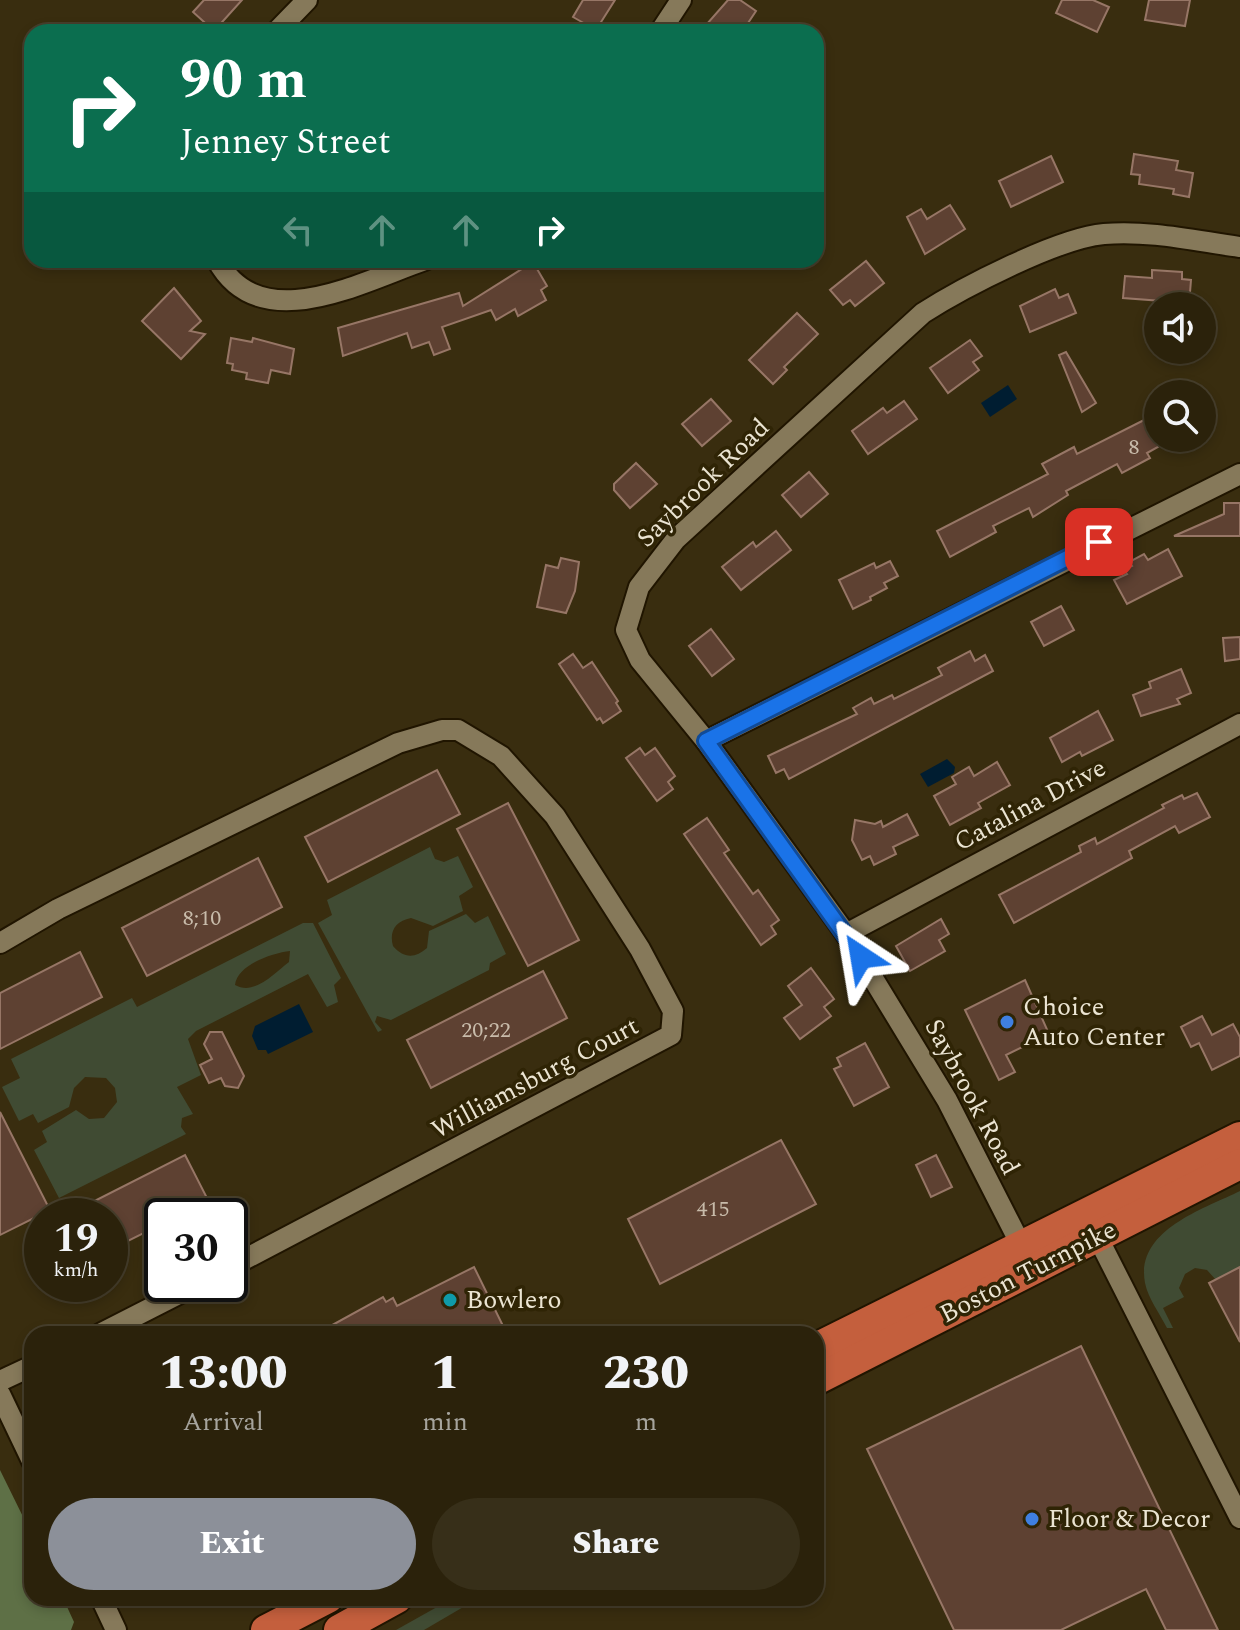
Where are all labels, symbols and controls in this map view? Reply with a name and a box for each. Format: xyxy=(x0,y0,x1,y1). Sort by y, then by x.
text: 90 m xyxy=(180,38,307,123)
icon: right xyxy=(48,56,152,160)
text: Jenney Street xyxy=(180,115,391,170)
icon: left xyxy=(276,208,320,252)
icon: ahead xyxy=(360,208,404,252)
icon: ahead xyxy=(444,208,488,252)
icon: right xyxy=(528,208,572,252)
map controls xyxy=(1144,292,1216,452)
button: sound xyxy=(1144,292,1216,364)
button: search xyxy=(1144,380,1216,452)
street label: Saybrook Road xyxy=(627,409,779,557)
house number: 8 xyxy=(1128,431,1140,464)
pin xyxy=(1065,508,1133,576)
icon: arrive xyxy=(1077,520,1121,564)
street label: Catalina Drive xyxy=(947,748,1113,862)
house number: 8;10 xyxy=(183,902,221,935)
position arrow xyxy=(819,915,903,999)
place label: Choice Auto Center xyxy=(1023,987,1165,1057)
street label: Williamsburg Court xyxy=(424,1006,646,1150)
street label: Saybrook Road xyxy=(914,1012,1030,1182)
marker: Choice Auto Center xyxy=(998,1013,1016,1031)
house number: 20;22 xyxy=(461,1014,511,1047)
house number: 415 xyxy=(696,1193,730,1226)
speed limit sign: 30 xyxy=(144,1198,248,1302)
text: 19 xyxy=(54,1209,98,1270)
street label: Boston Turnpike xyxy=(932,1210,1124,1334)
text: km/h xyxy=(54,1255,99,1285)
place label: Bowlero xyxy=(466,1280,562,1320)
marker: Bowlero xyxy=(441,1291,459,1309)
text: 13:00 xyxy=(159,1337,288,1410)
text: 1 xyxy=(431,1337,460,1410)
text: 230 xyxy=(603,1337,689,1410)
text: Arrival xyxy=(183,1402,264,1442)
text: min xyxy=(422,1402,468,1442)
text: m xyxy=(635,1402,657,1442)
button: Exit xyxy=(48,1498,416,1590)
button: Share xyxy=(432,1498,800,1590)
place label: Floor & Decor xyxy=(1048,1499,1210,1539)
marker: Floor & Decor xyxy=(1023,1510,1041,1528)

